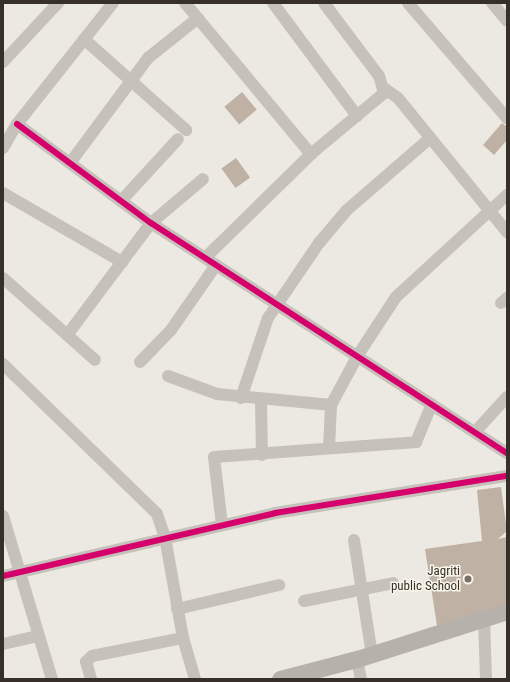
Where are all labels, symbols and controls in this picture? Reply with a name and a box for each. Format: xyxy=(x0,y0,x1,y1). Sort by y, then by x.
place label: Jagriti public School xyxy=(391,564,460,595)
marker: Jagriti public School xyxy=(463,574,473,584)

